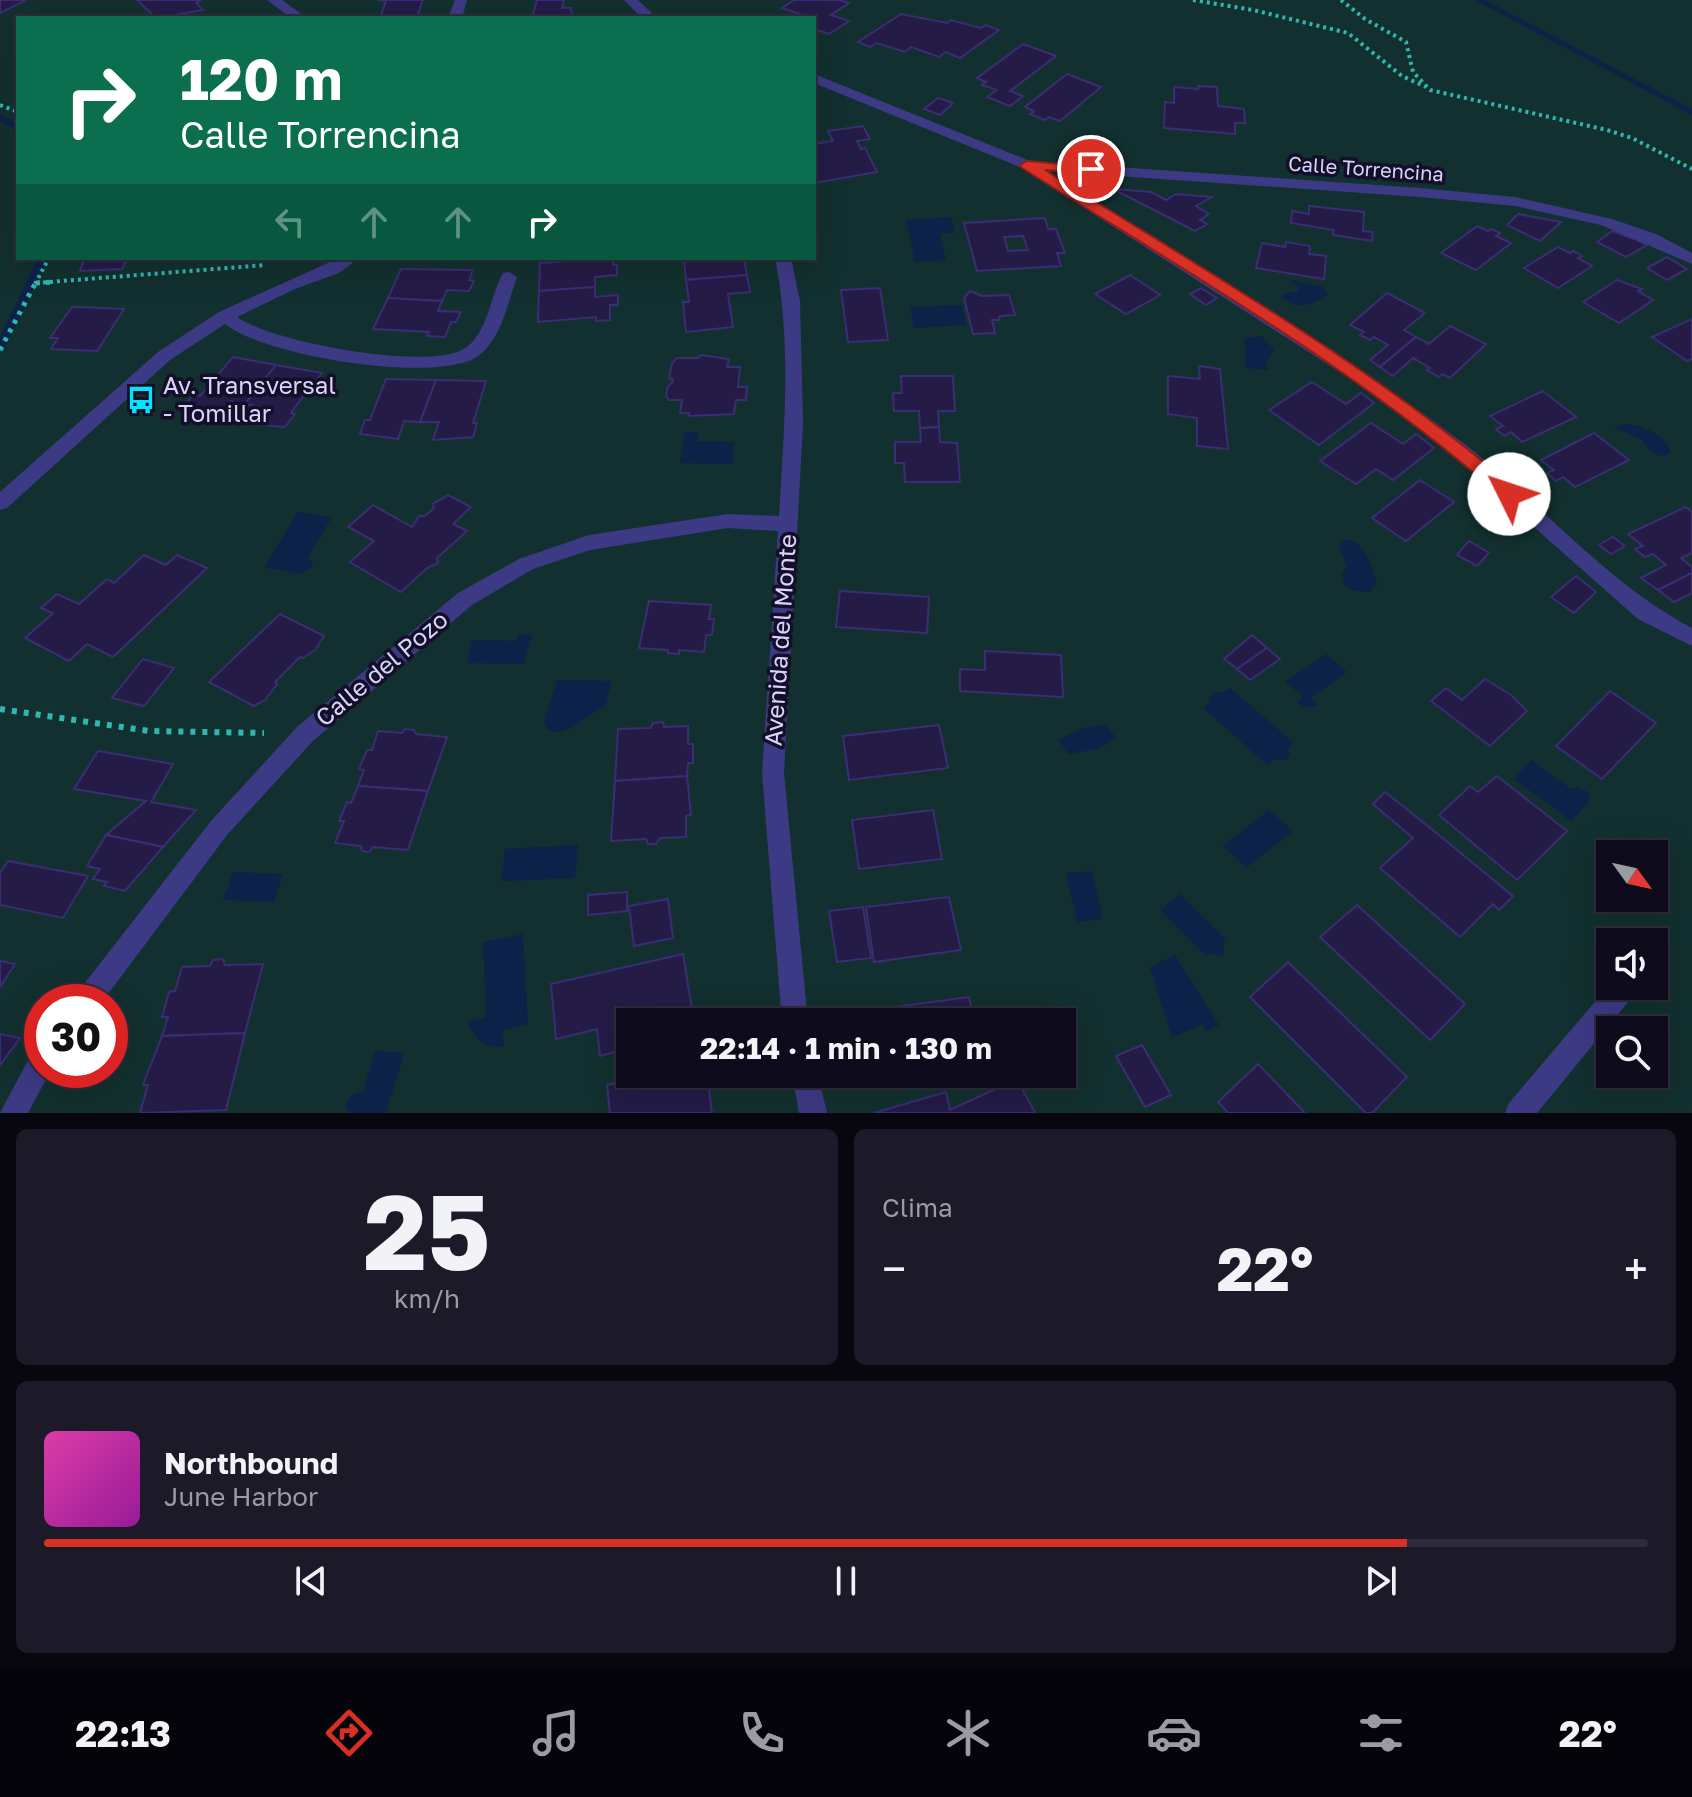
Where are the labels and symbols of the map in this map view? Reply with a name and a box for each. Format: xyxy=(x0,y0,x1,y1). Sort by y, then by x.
pin xyxy=(1057,135,1125,203)
street label: Calle Torrencina xyxy=(1287,151,1445,185)
place label: Av. Transversal - Tomillar xyxy=(163,370,336,427)
bus stop icon: Av. Transversal - Tomillar xyxy=(126,385,156,415)
position arrow xyxy=(1467,452,1551,536)
street label: Avenida del Monte xyxy=(758,533,801,747)
street label: Calle del Pozo xyxy=(309,604,453,732)
north arrow xyxy=(1596,840,1668,912)
speed limit sign: 30 xyxy=(24,984,128,1088)

